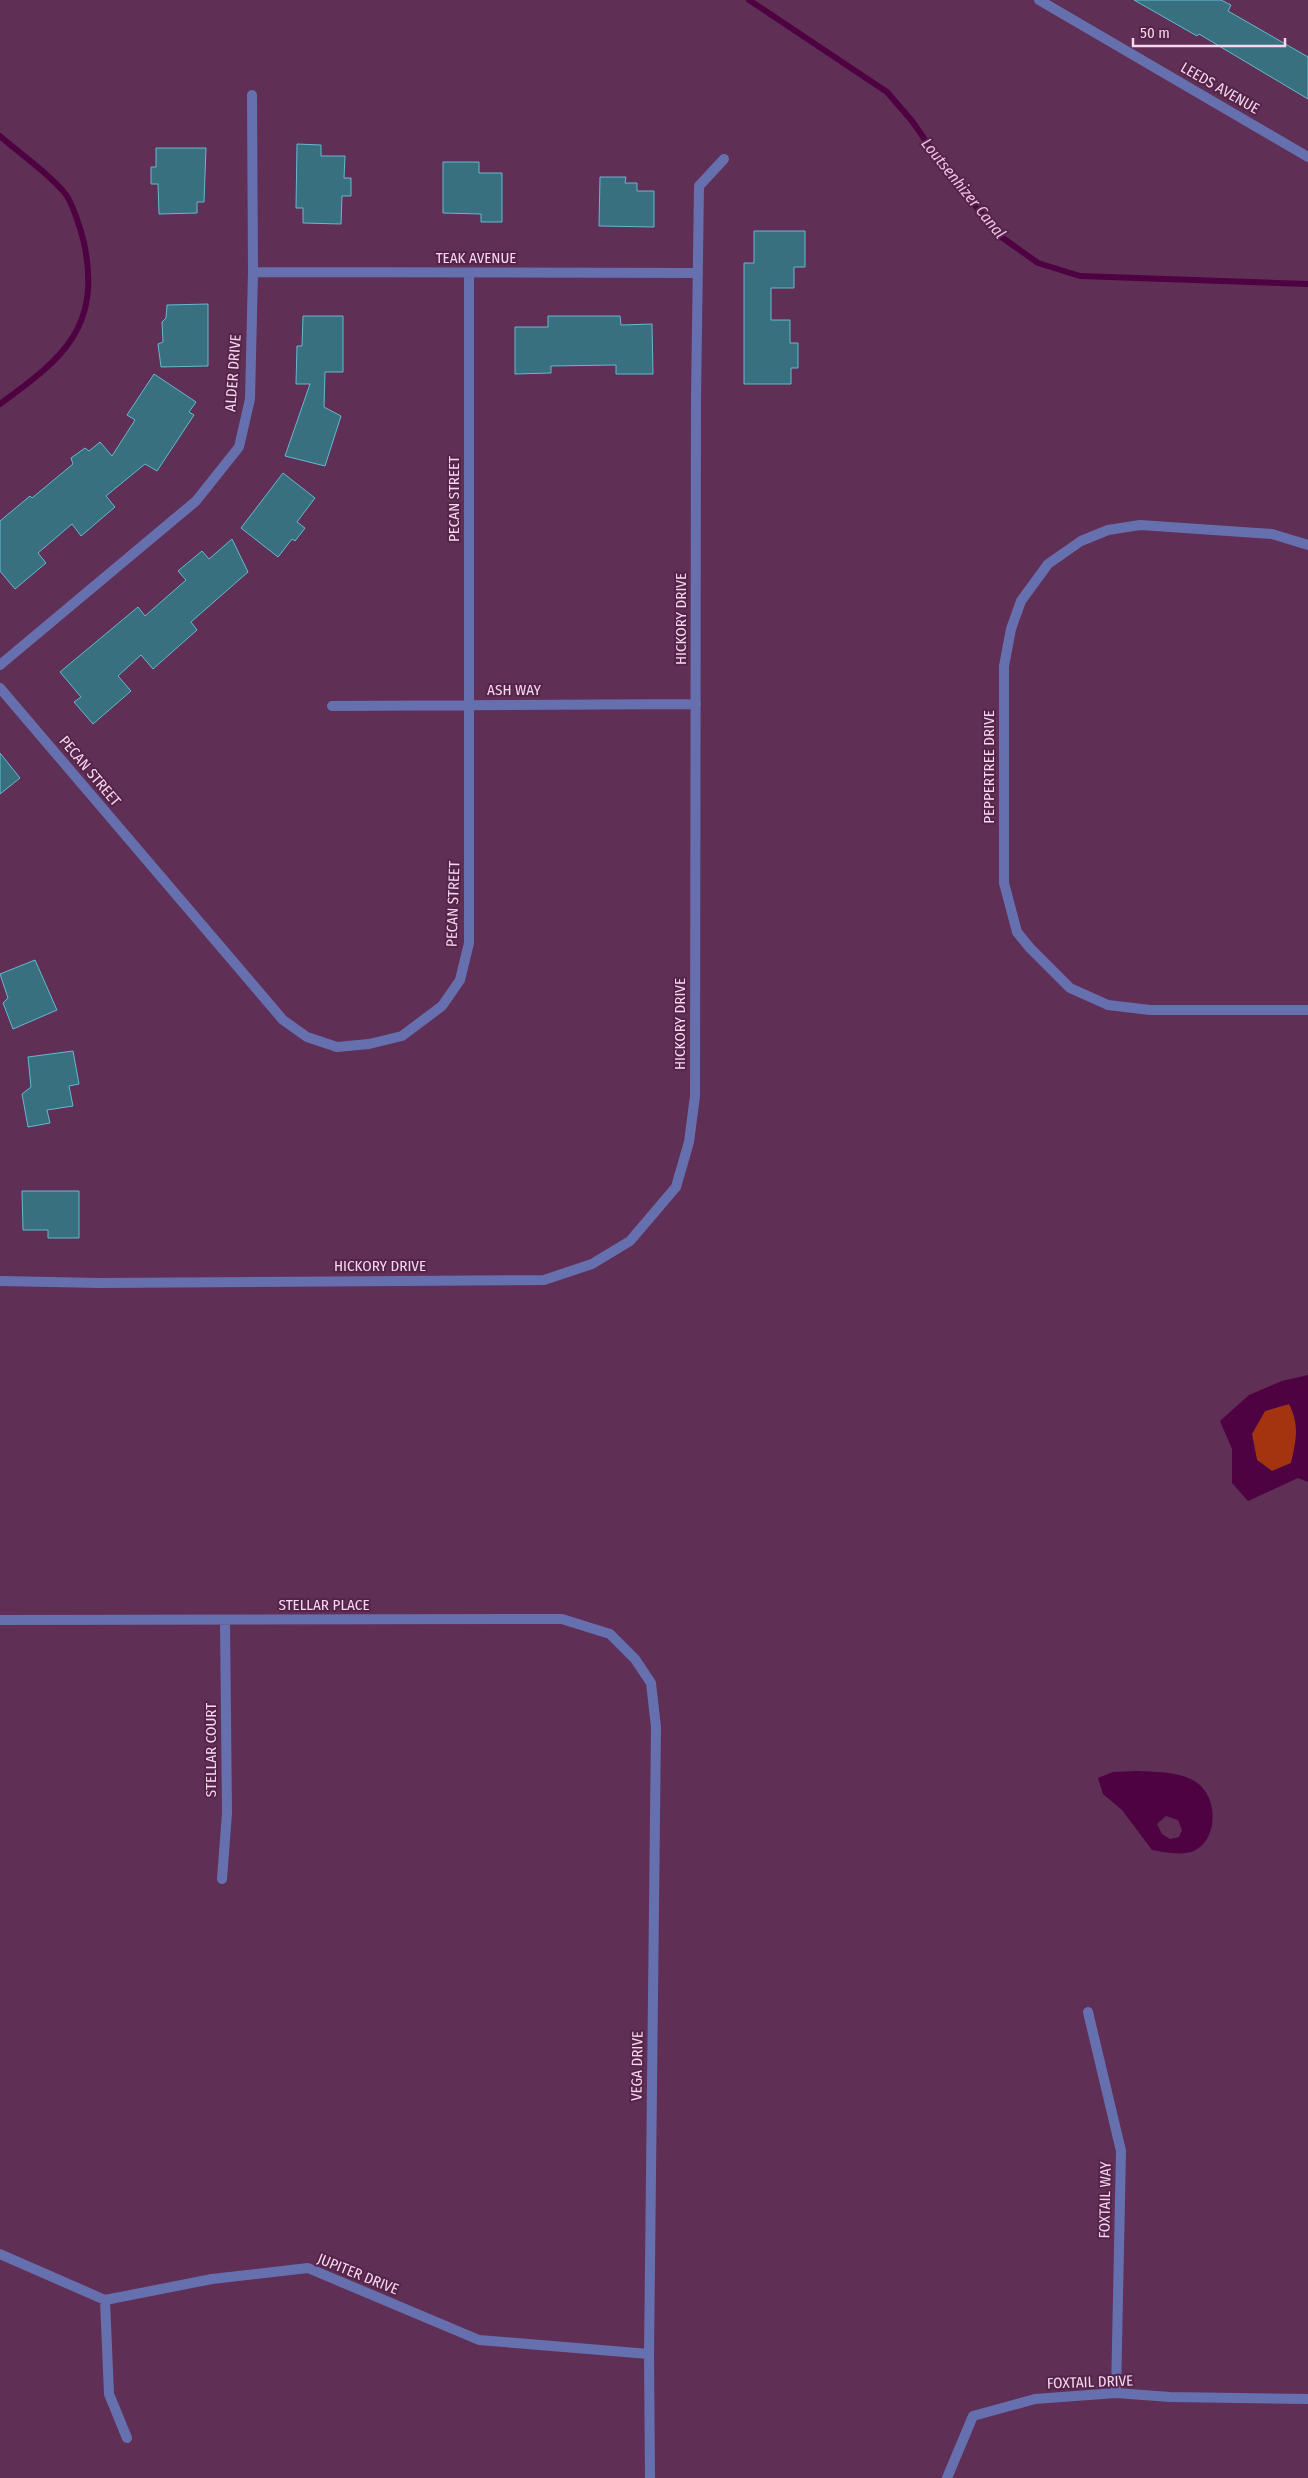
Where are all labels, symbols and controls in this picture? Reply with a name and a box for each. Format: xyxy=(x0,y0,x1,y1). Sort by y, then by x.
scale bar xyxy=(1133,15,1286,47)
text: 50 m xyxy=(1140,24,1170,42)
street label: LEEDS AVENUE xyxy=(1178,58,1262,118)
water label: Loutsenhizer Canal xyxy=(917,134,1010,242)
street label: TEAK AVENUE xyxy=(436,249,516,267)
street label: ALDER DRIVE xyxy=(221,334,245,412)
street label: PECAN STREET xyxy=(445,456,463,542)
street label: HICKORY DRIVE xyxy=(672,573,690,665)
street label: ASH WAY xyxy=(487,681,541,699)
street label: PEPPERTREE DRIVE xyxy=(980,710,998,824)
street label: PECAN STREET xyxy=(55,732,125,810)
street label: PECAN STREET xyxy=(443,861,463,947)
street label: HICKORY DRIVE xyxy=(671,978,689,1070)
street label: HICKORY DRIVE xyxy=(334,1257,426,1275)
street label: STELLAR PLACE xyxy=(279,1596,369,1614)
street label: STELLAR COURT xyxy=(202,1703,220,1797)
street label: VEGA DRIVE xyxy=(627,2031,647,2101)
street label: FOXTAIL WAY xyxy=(1095,2161,1115,2239)
street label: JUPITER DRIVE xyxy=(315,2250,401,2298)
street label: FOXTAIL DRIVE xyxy=(1046,2371,1134,2393)

